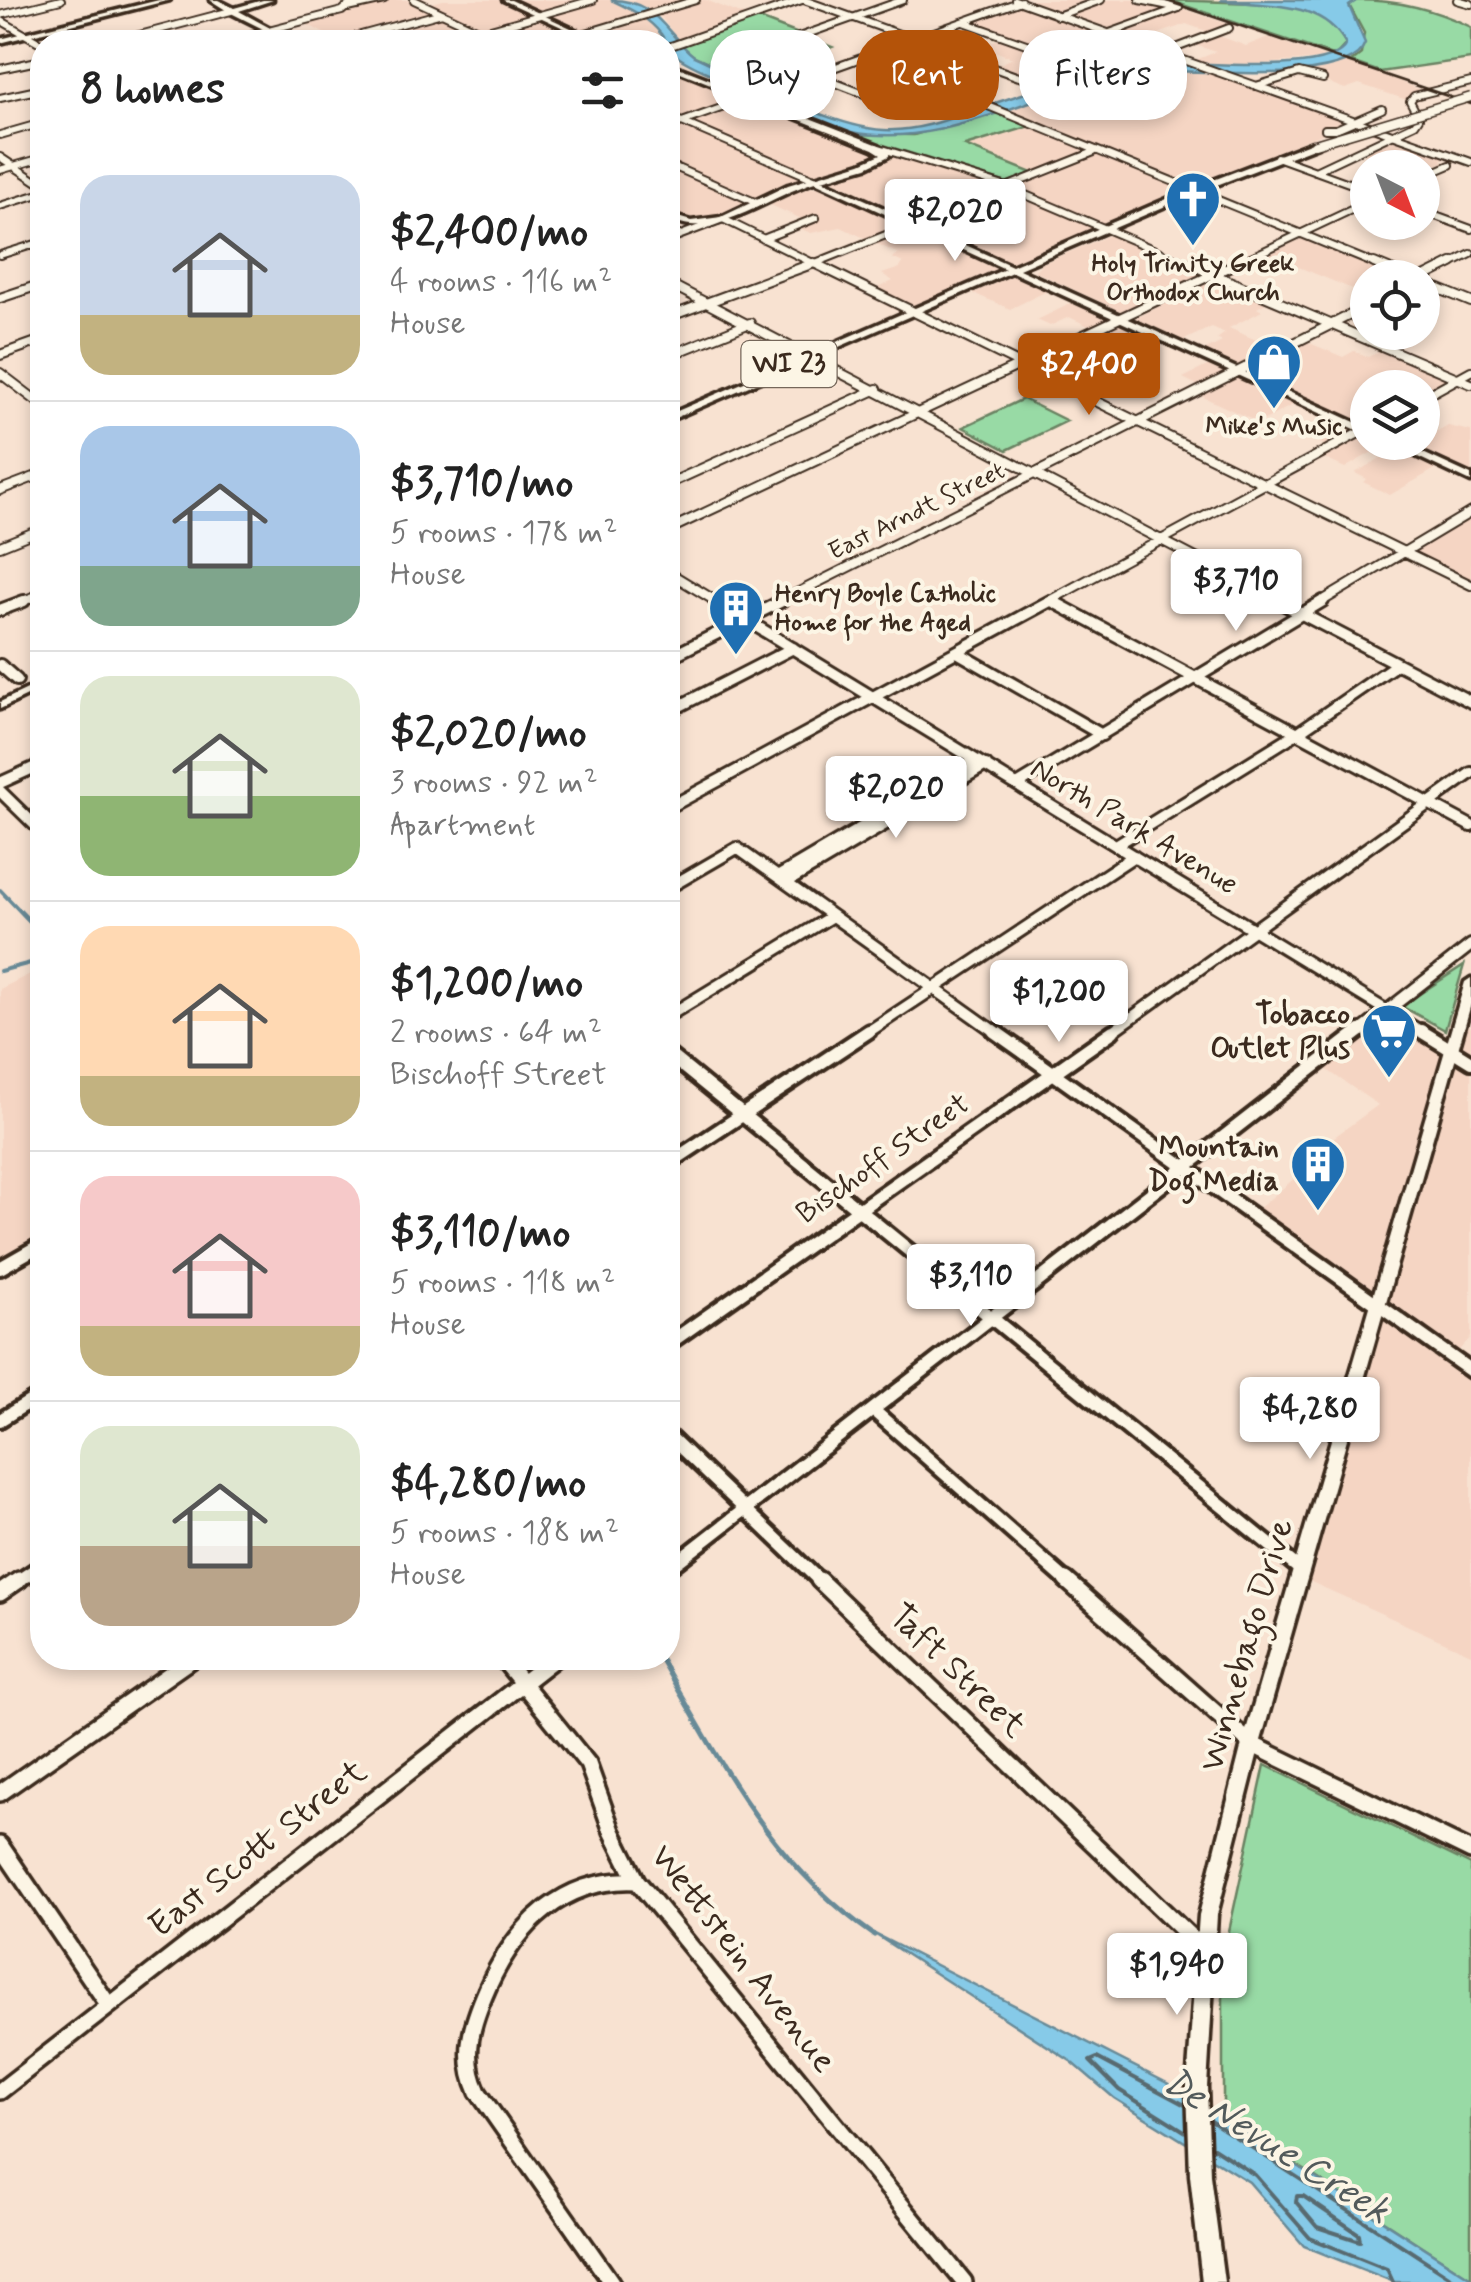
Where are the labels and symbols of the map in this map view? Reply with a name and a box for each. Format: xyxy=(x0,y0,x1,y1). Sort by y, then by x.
north arrow xyxy=(1350,150,1440,240)
church icon: Holy Trinity Greek Orthodox Church xyxy=(1163,169,1223,248)
pin: $2,020 xyxy=(874,179,1036,264)
place label: Holy Trinity Greek Orthodox Church xyxy=(1092,248,1295,310)
shop icon: Mike's Music xyxy=(1244,332,1304,411)
pin: $2,400 xyxy=(1008,333,1170,418)
road number: WI 23 xyxy=(742,341,836,387)
place label: Mike's Music xyxy=(1205,411,1343,444)
street label: East Arndt Street xyxy=(823,455,1011,569)
pin: $3,710 xyxy=(1155,549,1317,634)
building icon: Henry Boyle Catholic Home for the Aged xyxy=(706,578,766,657)
place label: Henry Boyle Catholic Home for the Aged xyxy=(775,578,996,641)
street label: North Park Avenue xyxy=(1023,750,1245,904)
pin: $2,020 xyxy=(815,756,977,841)
pin: $1,200 xyxy=(978,960,1140,1045)
place label: Tobacco Outlet Plus xyxy=(1210,995,1350,1068)
supermarket icon: Tobacco Outlet Plus xyxy=(1359,1001,1419,1080)
street label: Bischoff Street xyxy=(789,1085,977,1233)
place label: Mountain Dog Media xyxy=(1148,1128,1279,1205)
building icon: Mountain Dog Media xyxy=(1288,1134,1348,1213)
pin: $3,110 xyxy=(890,1244,1052,1329)
pin: $4,280 xyxy=(1229,1377,1391,1462)
street label: Winnebago Drive xyxy=(1189,1513,1309,1778)
street label: Taft Street xyxy=(878,1594,1036,1749)
street label: East Scott Street xyxy=(140,1749,377,1949)
street label: Wettstein Avenue xyxy=(639,1835,847,2083)
pin: $1,940 xyxy=(1096,1933,1258,2018)
water label: De Nevue Creek xyxy=(1153,2058,1399,2236)

